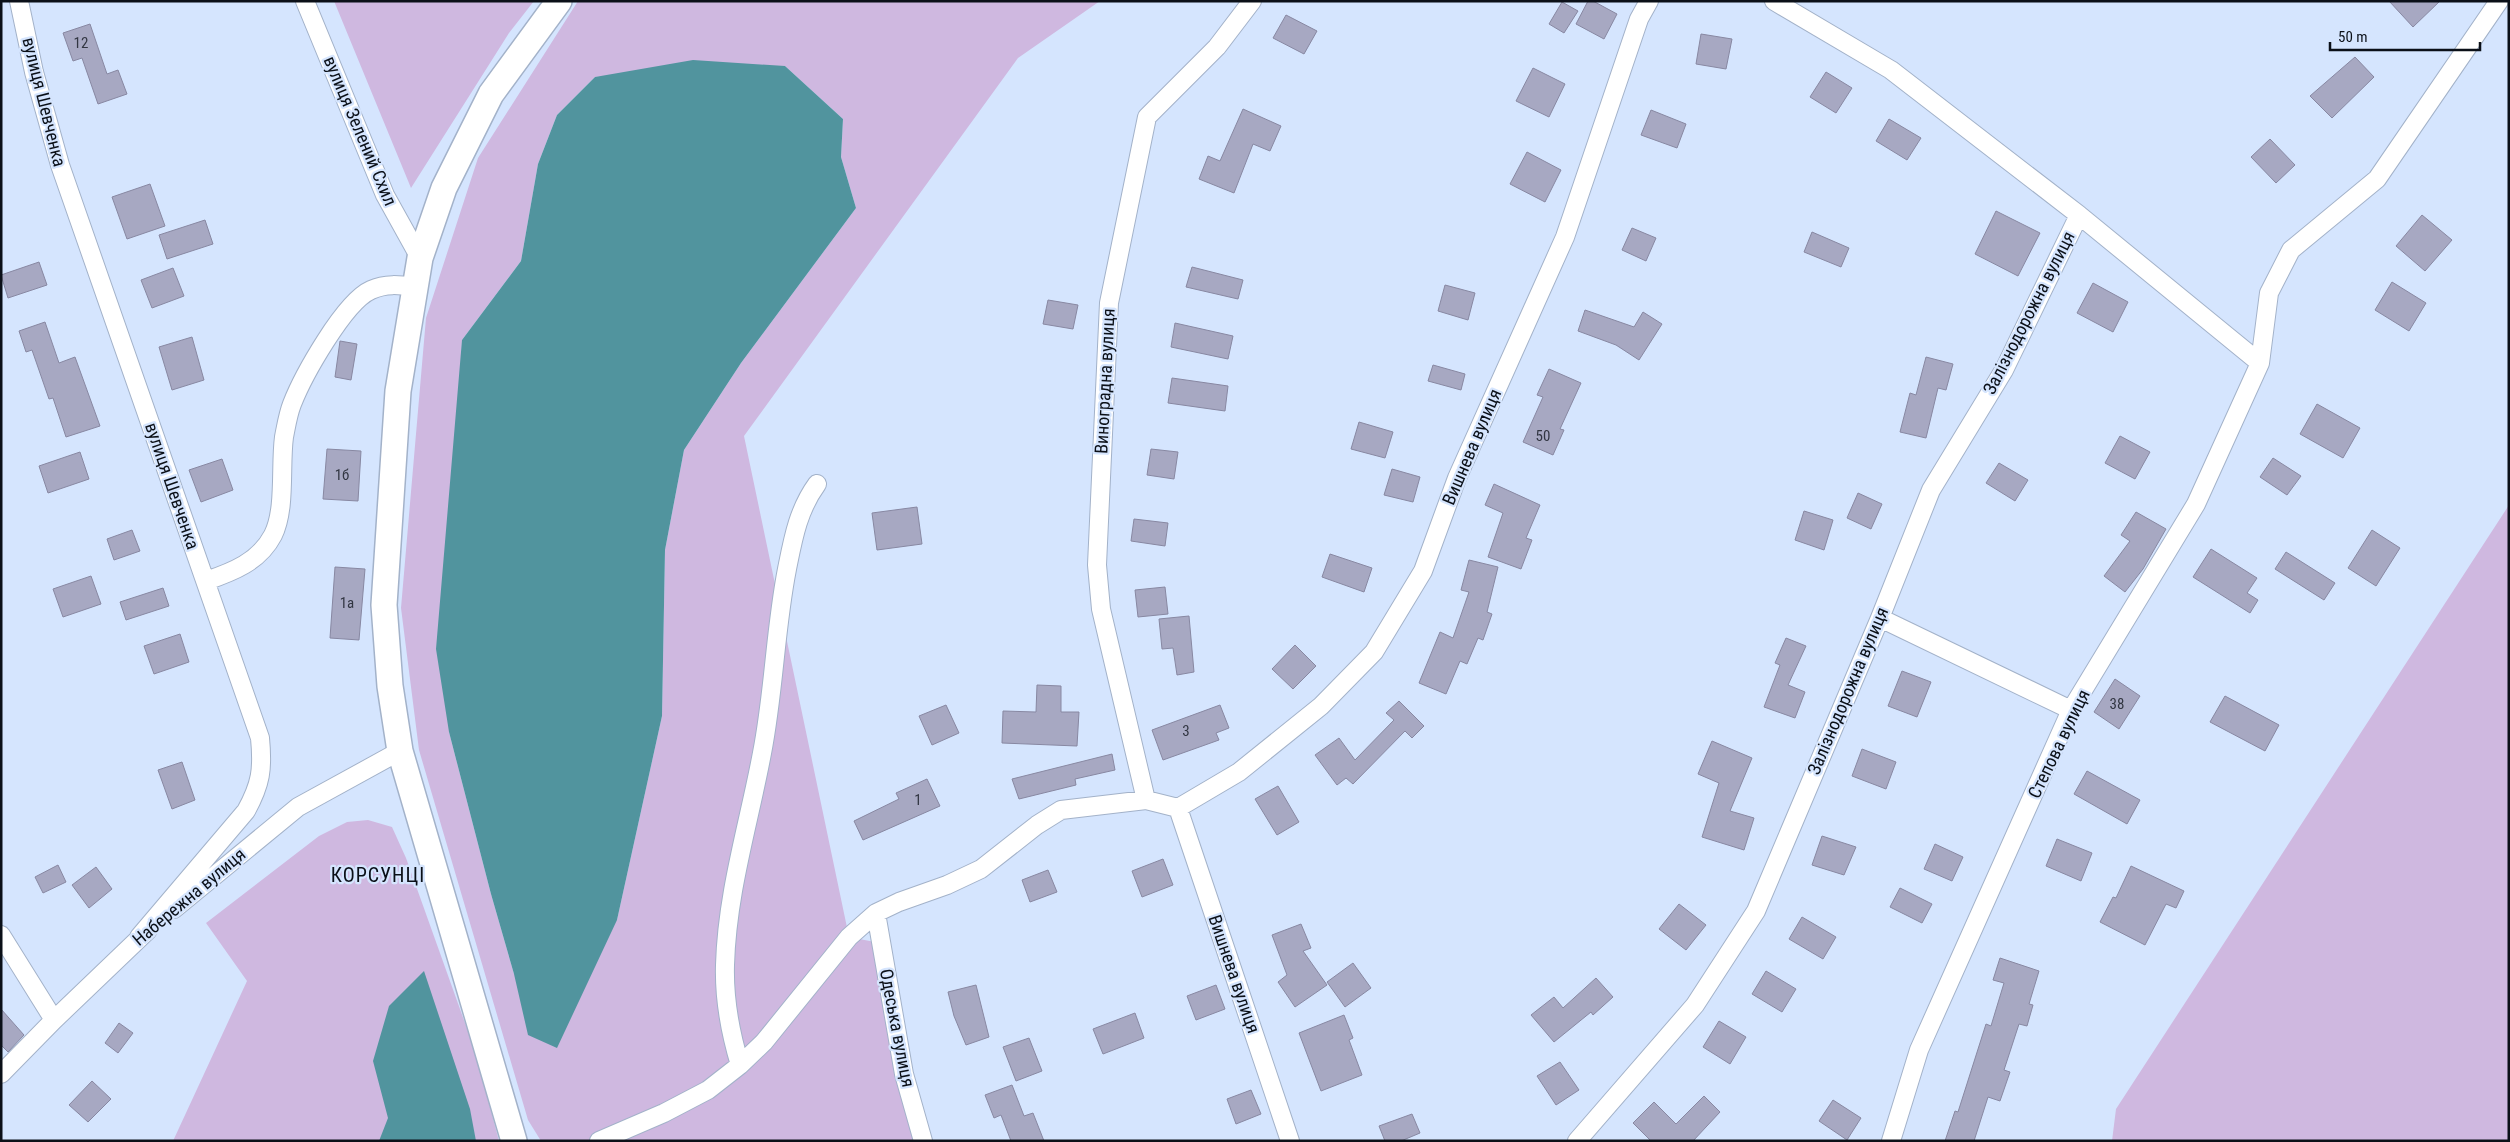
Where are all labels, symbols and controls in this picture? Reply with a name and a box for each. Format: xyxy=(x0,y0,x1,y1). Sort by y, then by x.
scale bar xyxy=(2330,20,2480,52)
text: 50 m xyxy=(2338,28,2368,46)
house number: 12 xyxy=(74,34,88,52)
street label: вулиця Шевченка xyxy=(18,35,71,169)
street label: вулиця Зелений Схил xyxy=(319,53,401,209)
street label: Залізнодорожна вулиця xyxy=(1978,228,2079,398)
street label: Виноградна вулиця xyxy=(1090,308,1119,454)
street label: Вишнева вулиця xyxy=(1438,386,1505,508)
street label: вулиця Шевченка xyxy=(141,420,204,552)
house number: 50 xyxy=(1536,427,1550,445)
house number: 1б xyxy=(335,466,349,484)
house number: 1а xyxy=(340,594,354,612)
street label: Залізнодорожна вулиця xyxy=(1803,604,1892,778)
street label: Степова вулиця xyxy=(2023,686,2094,802)
house number: 38 xyxy=(2110,695,2124,713)
house number: 3 xyxy=(1182,722,1190,740)
house number: 1 xyxy=(914,791,922,809)
street label: Набережна вулиця xyxy=(128,843,249,950)
district label: КОРСУНЦІ xyxy=(331,863,425,887)
street label: Вишнева вулиця xyxy=(1204,912,1265,1036)
street label: Одеська вулиця xyxy=(876,967,919,1089)

